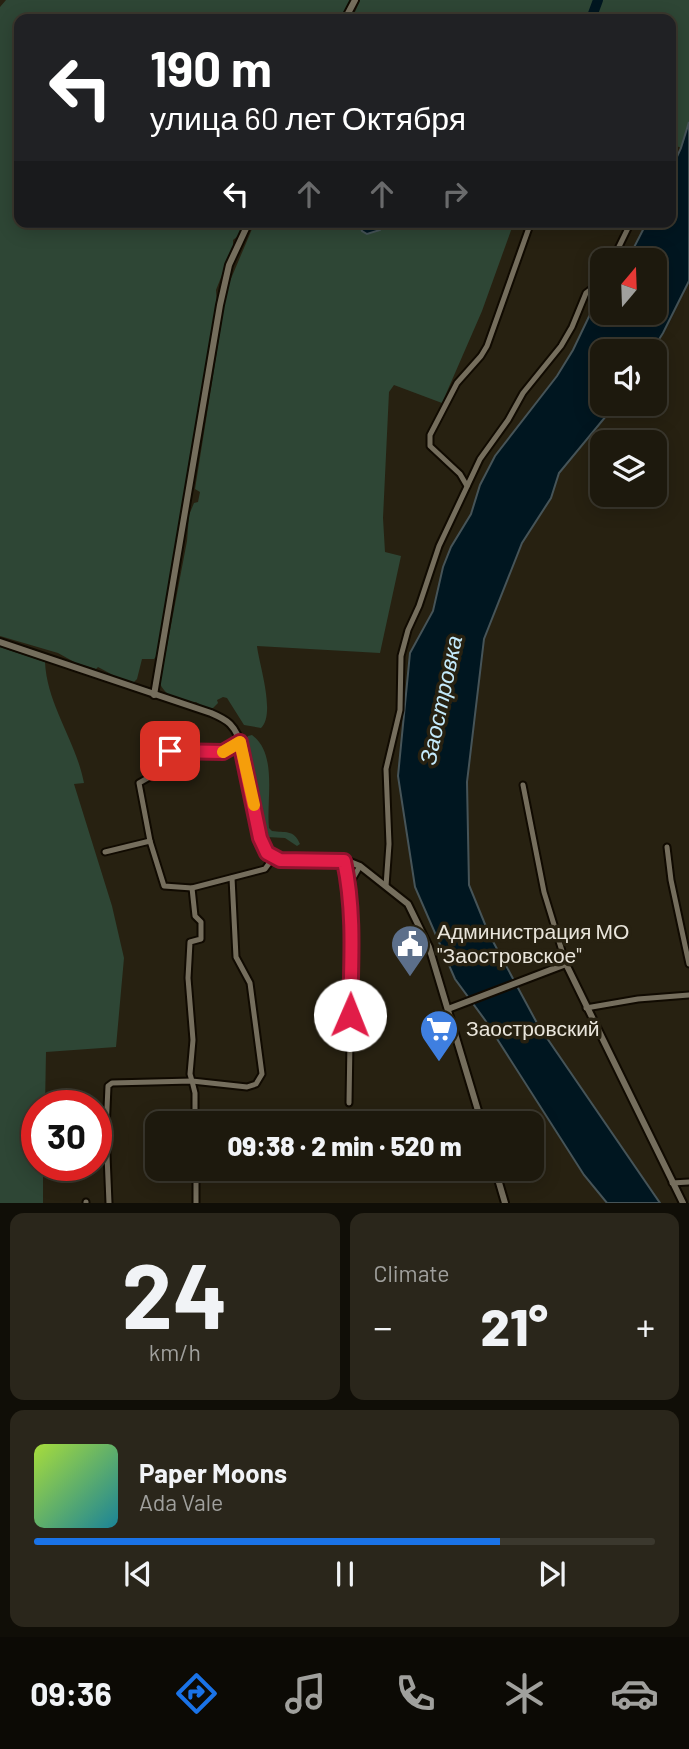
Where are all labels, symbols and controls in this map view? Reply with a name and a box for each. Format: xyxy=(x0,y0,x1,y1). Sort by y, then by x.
text: 190 m xyxy=(150,38,272,97)
icon: left xyxy=(35,42,126,133)
text: улица 60 лет Октября xyxy=(150,98,466,136)
icon: left xyxy=(217,175,255,213)
icon: ahead xyxy=(290,175,328,213)
icon: ahead xyxy=(363,175,401,213)
icon: right xyxy=(436,175,474,213)
north arrow xyxy=(590,248,667,326)
map controls xyxy=(590,248,667,507)
button: sound xyxy=(590,339,667,416)
button: layers xyxy=(590,430,667,507)
water label: Заостровка xyxy=(413,633,467,767)
pin xyxy=(140,721,200,781)
icon: arrive xyxy=(151,732,189,770)
place label: Администрация МО "Заостровское" xyxy=(437,918,629,967)
public building icon: Администрация МО "Заостровское" xyxy=(389,923,431,978)
position arrow xyxy=(313,978,387,1052)
supermarket icon: Заостровский xyxy=(418,1008,460,1063)
place label: Заостровский xyxy=(466,1015,600,1040)
speed limit sign: 30 xyxy=(21,1090,112,1181)
text: 09:38 · 2 min · 520 m xyxy=(227,1130,462,1161)
text: 24 xyxy=(122,1238,228,1347)
text: Climate xyxy=(374,1259,450,1287)
text: 21° xyxy=(481,1294,548,1356)
text: − xyxy=(374,1303,393,1349)
text: + xyxy=(636,1303,655,1349)
text: km/h xyxy=(149,1338,201,1366)
text: Paper Moons xyxy=(139,1457,287,1488)
text: Ada Vale xyxy=(139,1488,223,1516)
icon: previous xyxy=(119,1555,157,1593)
icon: pause xyxy=(326,1555,364,1593)
icon: next xyxy=(533,1555,571,1593)
icon: directions xyxy=(172,1669,221,1718)
icon: music xyxy=(281,1669,330,1718)
icon: phone xyxy=(391,1669,440,1718)
icon: climate xyxy=(500,1669,549,1718)
icon: car xyxy=(610,1669,659,1718)
text: 09:36 xyxy=(30,1674,112,1712)

